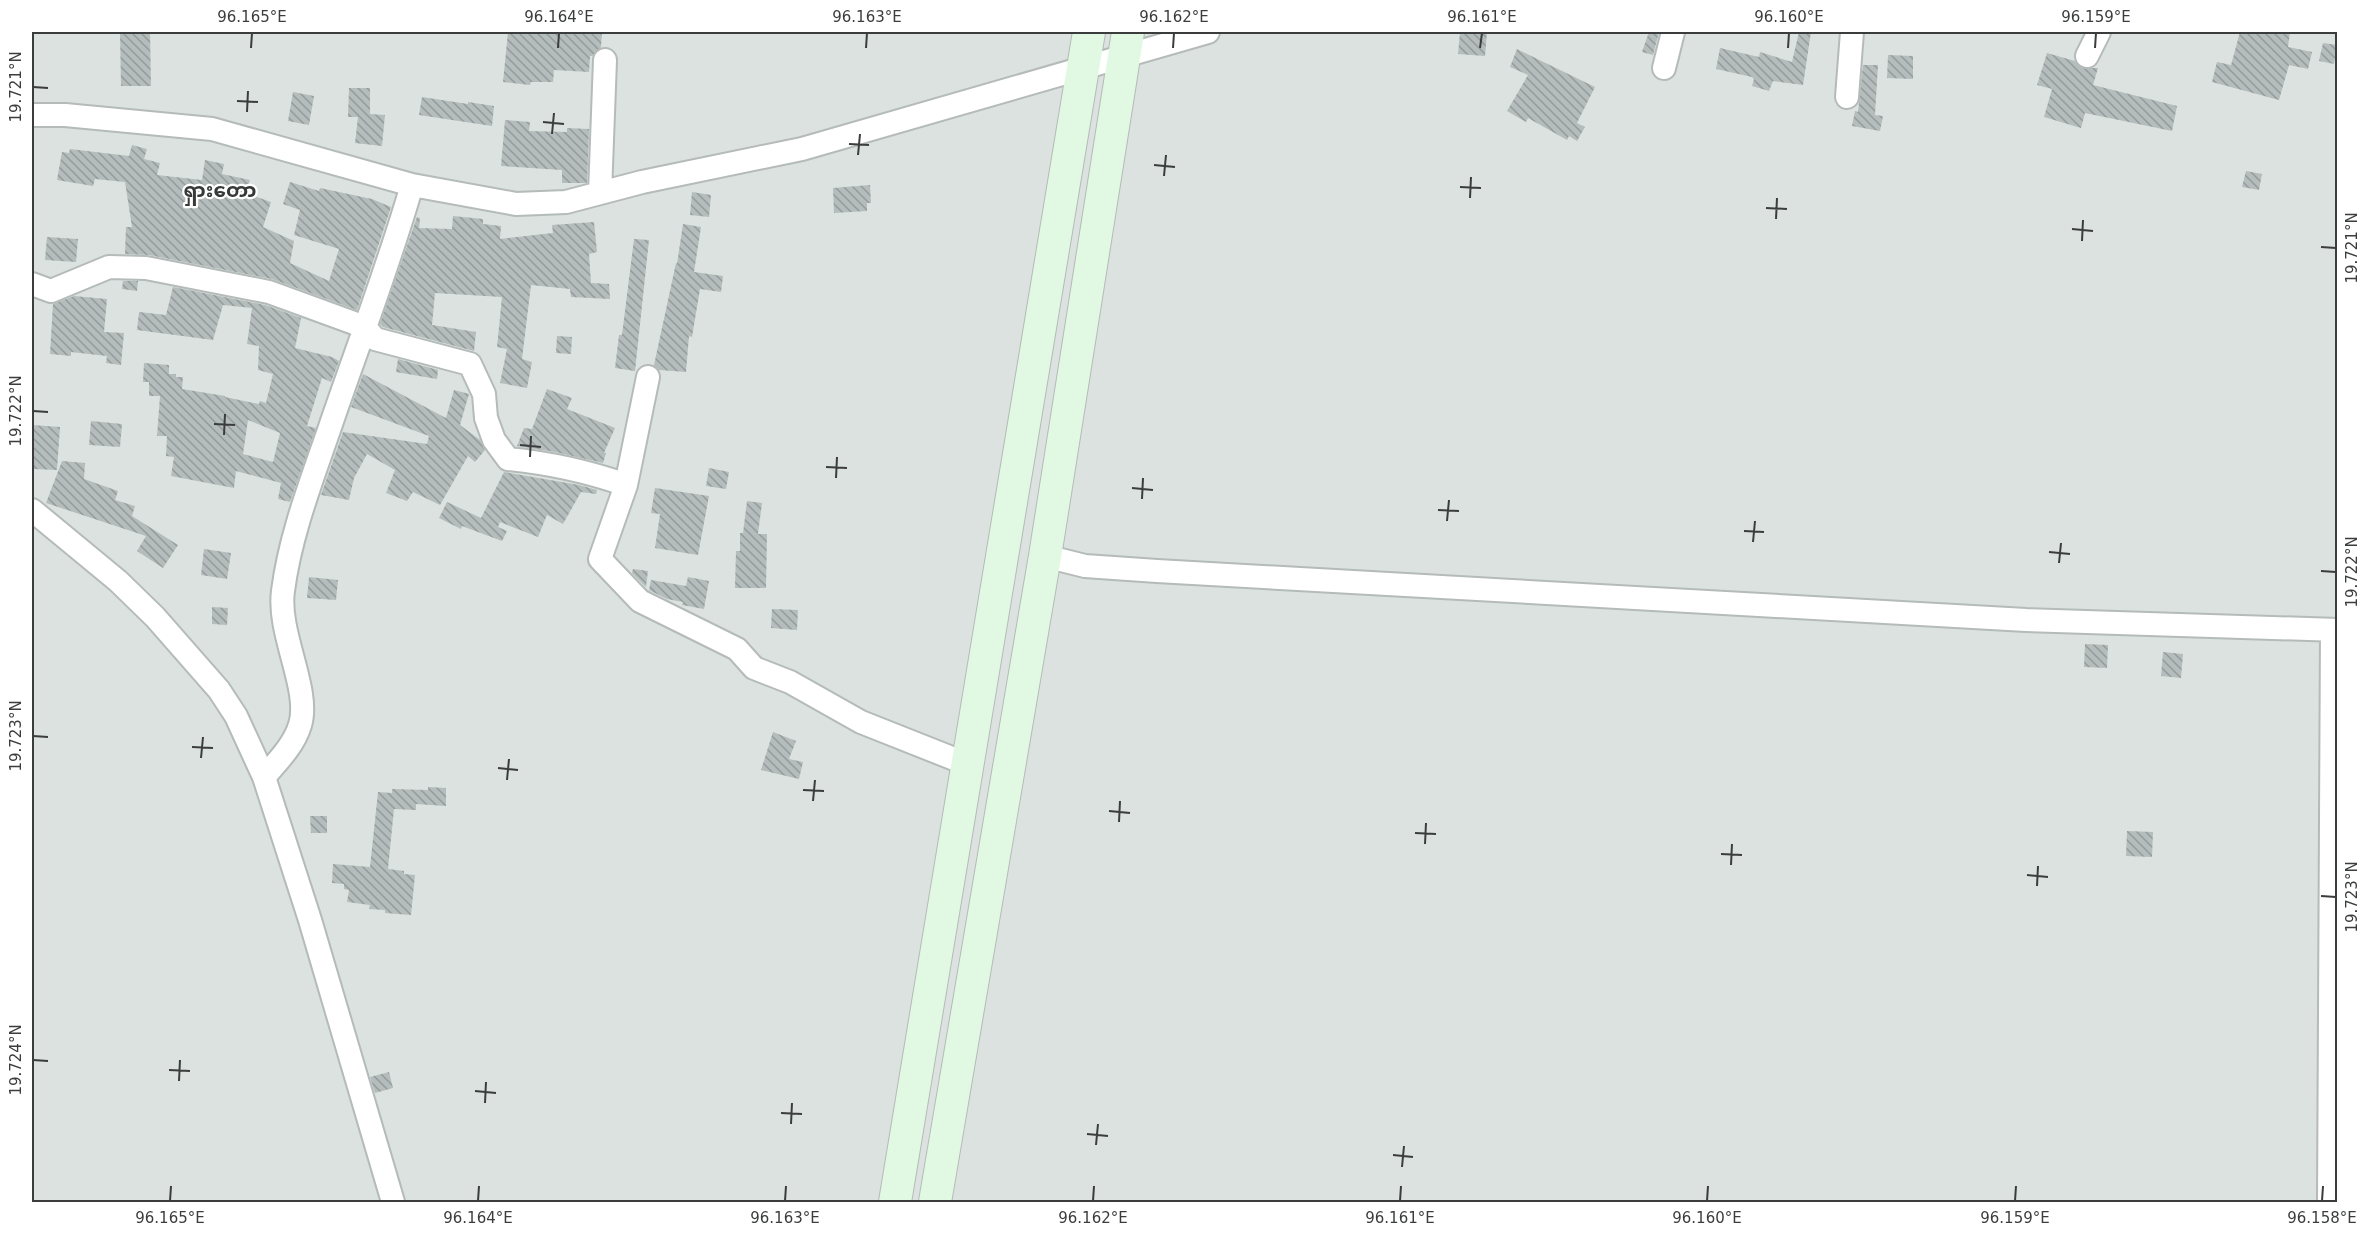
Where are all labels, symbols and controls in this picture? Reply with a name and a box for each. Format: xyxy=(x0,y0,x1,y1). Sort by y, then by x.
text: 96.165°E xyxy=(217,8,287,26)
text: 96.164°E xyxy=(524,8,594,26)
text: 96.163°E xyxy=(832,8,902,26)
text: 96.162°E xyxy=(1139,8,1209,26)
text: 96.161°E xyxy=(1447,8,1517,26)
text: 96.160°E xyxy=(1754,8,1824,26)
text: 96.159°E xyxy=(2061,8,2131,26)
text: 19.721°N xyxy=(7,51,25,123)
district label: ရှားတော xyxy=(184,178,256,206)
text: 19.721°N xyxy=(2343,212,2361,284)
text: 19.722°N xyxy=(7,375,25,447)
text: 19.722°N xyxy=(2343,536,2361,608)
text: 19.723°N xyxy=(7,700,25,772)
text: 19.723°N xyxy=(2343,861,2361,933)
text: 19.724°N xyxy=(7,1024,25,1096)
text: 96.165°E xyxy=(135,1209,205,1227)
text: 96.164°E xyxy=(443,1209,513,1227)
text: 96.163°E xyxy=(750,1209,820,1227)
text: 96.162°E xyxy=(1058,1209,1128,1227)
text: 96.161°E xyxy=(1365,1209,1435,1227)
text: 96.160°E xyxy=(1672,1209,1742,1227)
text: 96.159°E xyxy=(1980,1209,2050,1227)
text: 96.158°E xyxy=(2287,1209,2357,1227)

